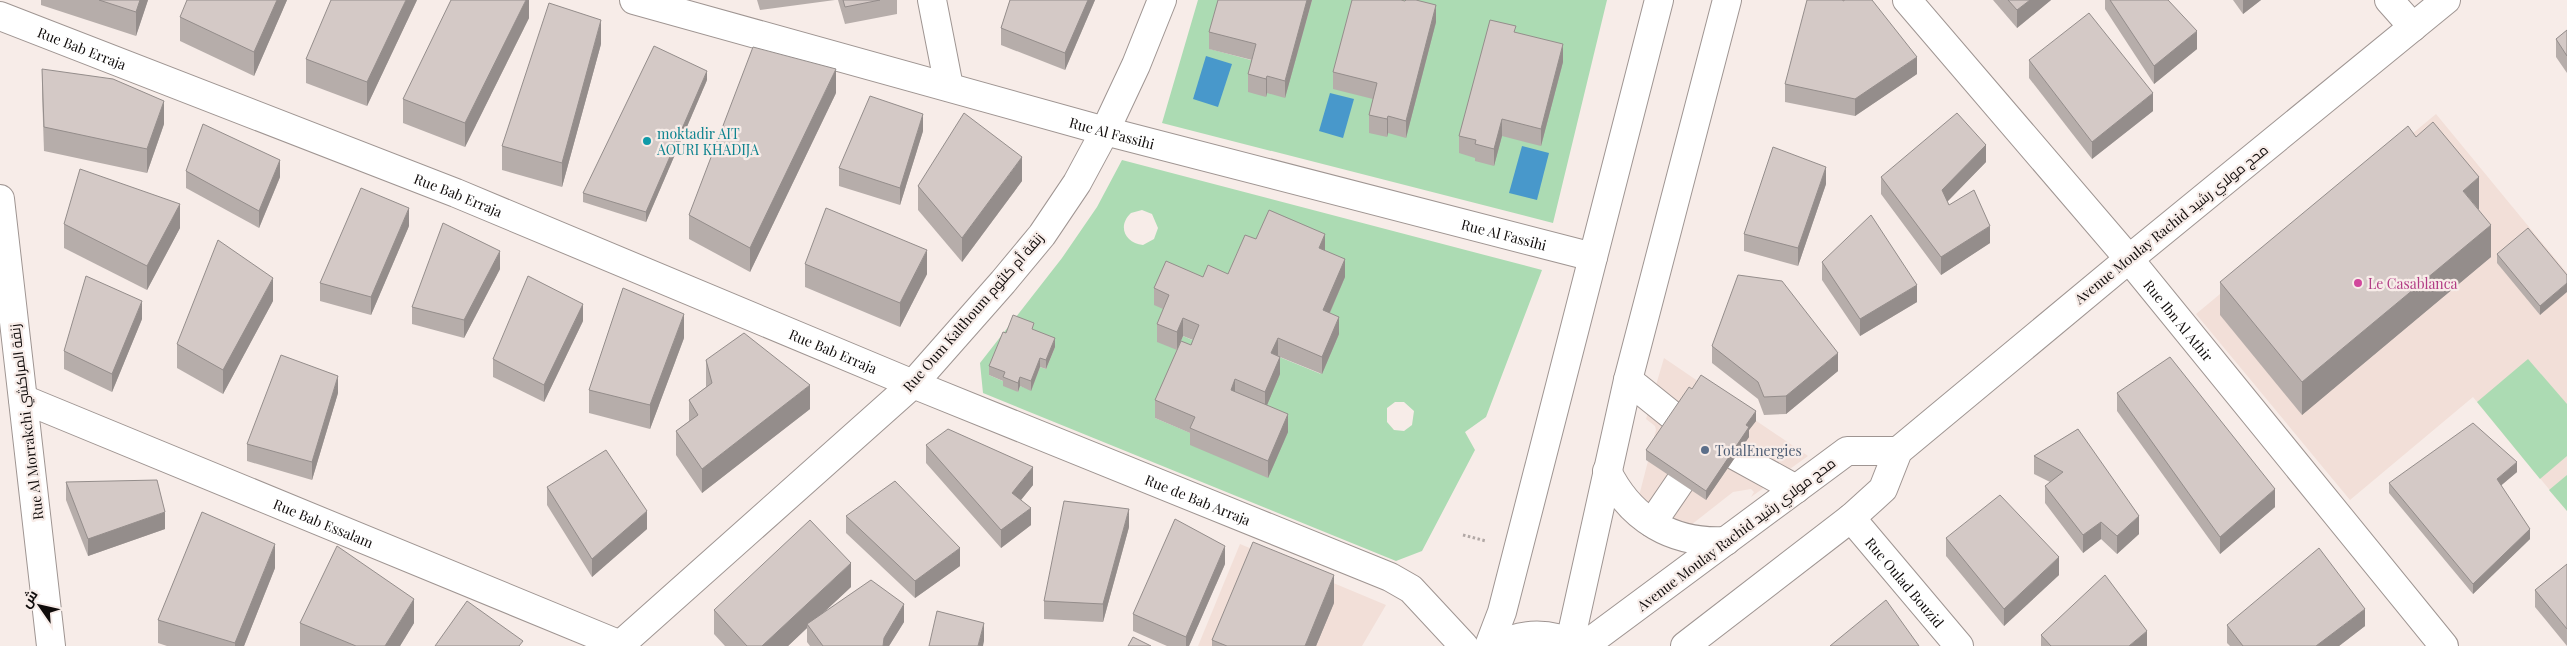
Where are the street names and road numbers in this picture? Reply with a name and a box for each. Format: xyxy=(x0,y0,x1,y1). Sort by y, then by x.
street label: Rue Bab Erraja xyxy=(35,22,129,74)
street label: Rue Al Fassihi xyxy=(1067,112,1157,153)
street label: Avenue Moulay Rachid محج مولاي رشيد xyxy=(2069,140,2274,311)
street label: Rue Bab Erraja xyxy=(412,168,506,221)
street label: Rue Al Fassihi xyxy=(1459,214,1549,254)
street label: Rue Oum Kalthoum زنقة أم كلثوم xyxy=(899,228,1048,396)
street label: Rue Ibn Al Athir xyxy=(2140,275,2218,366)
street label: Rue Al Morrakchi زنقة المراكشي xyxy=(5,323,49,521)
street label: Rue Bab Erraja xyxy=(786,324,880,377)
street label: Avenue Moulay Rachid محج مولاي رشيد xyxy=(1632,453,1841,618)
street label: Rue de Bab Arraja xyxy=(1143,470,1254,529)
street label: Rue Bab Essalam xyxy=(271,494,377,552)
street label: Rue Oulad Bouzid xyxy=(1862,533,1949,631)

